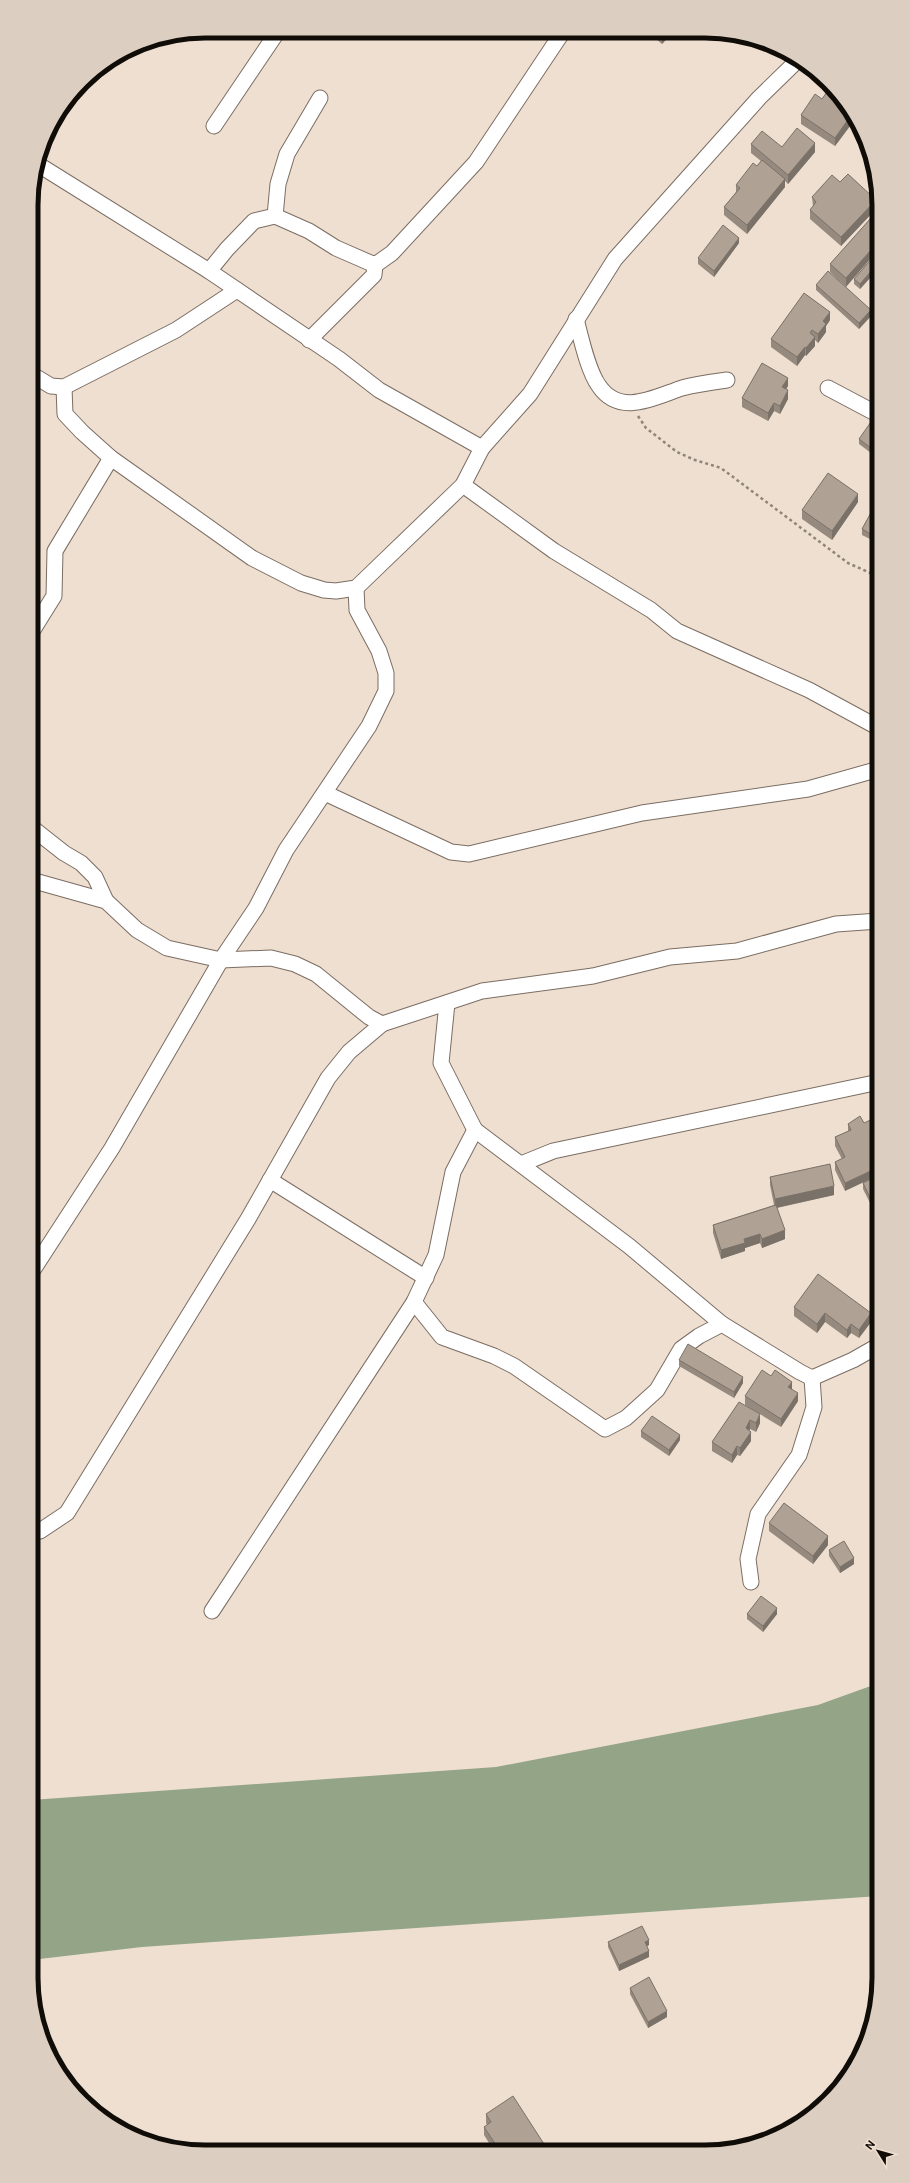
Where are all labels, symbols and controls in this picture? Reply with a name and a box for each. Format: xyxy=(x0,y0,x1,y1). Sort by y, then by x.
north arrow xyxy=(858,2131,898,2171)
text: N xyxy=(862,2138,878,2152)

